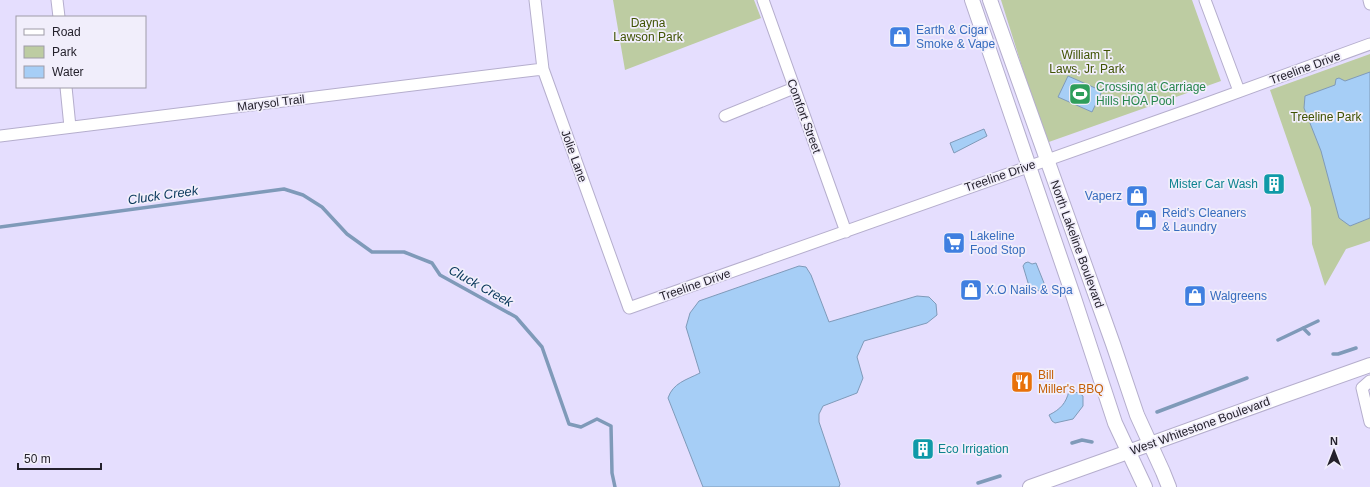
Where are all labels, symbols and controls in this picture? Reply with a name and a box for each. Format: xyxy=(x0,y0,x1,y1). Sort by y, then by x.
legend xyxy=(16,16,146,88)
park label: Dayna Lawson Park xyxy=(613,16,684,44)
place label: Earth & Cigar Smoke & Vape xyxy=(916,23,995,51)
shop icon: Earth & Cigar Smoke & Vape xyxy=(887,24,913,50)
text: Road xyxy=(52,25,81,39)
text: Park xyxy=(52,45,78,59)
park label: William T. Laws, Jr. Park xyxy=(1049,48,1126,76)
street label: Treeline Drive xyxy=(1268,49,1343,87)
text: Water xyxy=(52,65,84,79)
street label: Comfort Street xyxy=(784,77,824,156)
place label: Crossing at Carriage Hills HOA Pool xyxy=(1096,80,1206,108)
sports icon: Crossing at Carriage Hills HOA Pool xyxy=(1067,81,1093,107)
street label: Marysol Trail xyxy=(236,92,306,114)
park label: Treeline Park xyxy=(1291,110,1362,124)
street label: Jolie Lane xyxy=(558,128,590,184)
street label: Treeline Drive xyxy=(963,157,1038,195)
building icon: Mister Car Wash xyxy=(1261,171,1287,197)
place label: Mister Car Wash xyxy=(1169,177,1258,191)
street label: North Lakeline Boulevard xyxy=(1047,178,1107,310)
water label: Cluck Creek xyxy=(127,182,201,207)
shop icon: Vaperz xyxy=(1124,183,1150,209)
place label: Vaperz xyxy=(1085,189,1122,203)
place label: Reid's Cleaners & Laundry xyxy=(1162,206,1246,234)
shop icon: Reid's Cleaners & Laundry xyxy=(1133,207,1159,233)
place label: Lakeline Food Stop xyxy=(970,229,1026,257)
supermarket icon: Lakeline Food Stop xyxy=(941,230,967,256)
water label: Cluck Creek xyxy=(446,262,517,310)
street label: Treeline Drive xyxy=(658,266,733,304)
shop icon: X.O Nails & Spa xyxy=(958,277,984,303)
place label: X.O Nails & Spa xyxy=(986,283,1073,297)
shop icon: Walgreens xyxy=(1182,283,1208,309)
place label: Walgreens xyxy=(1210,289,1267,303)
place label: Bill Miller's BBQ xyxy=(1038,368,1104,396)
restaurant icon: Bill Miller's BBQ xyxy=(1009,369,1035,395)
street label: West Whitestone Boulevard xyxy=(1128,394,1272,458)
north arrow xyxy=(1314,431,1354,471)
text: N xyxy=(1330,435,1338,447)
building icon: Eco Irrigation xyxy=(910,436,936,462)
place label: Eco Irrigation xyxy=(938,442,1009,456)
scale bar xyxy=(18,445,101,471)
text: 50 m xyxy=(24,452,51,466)

